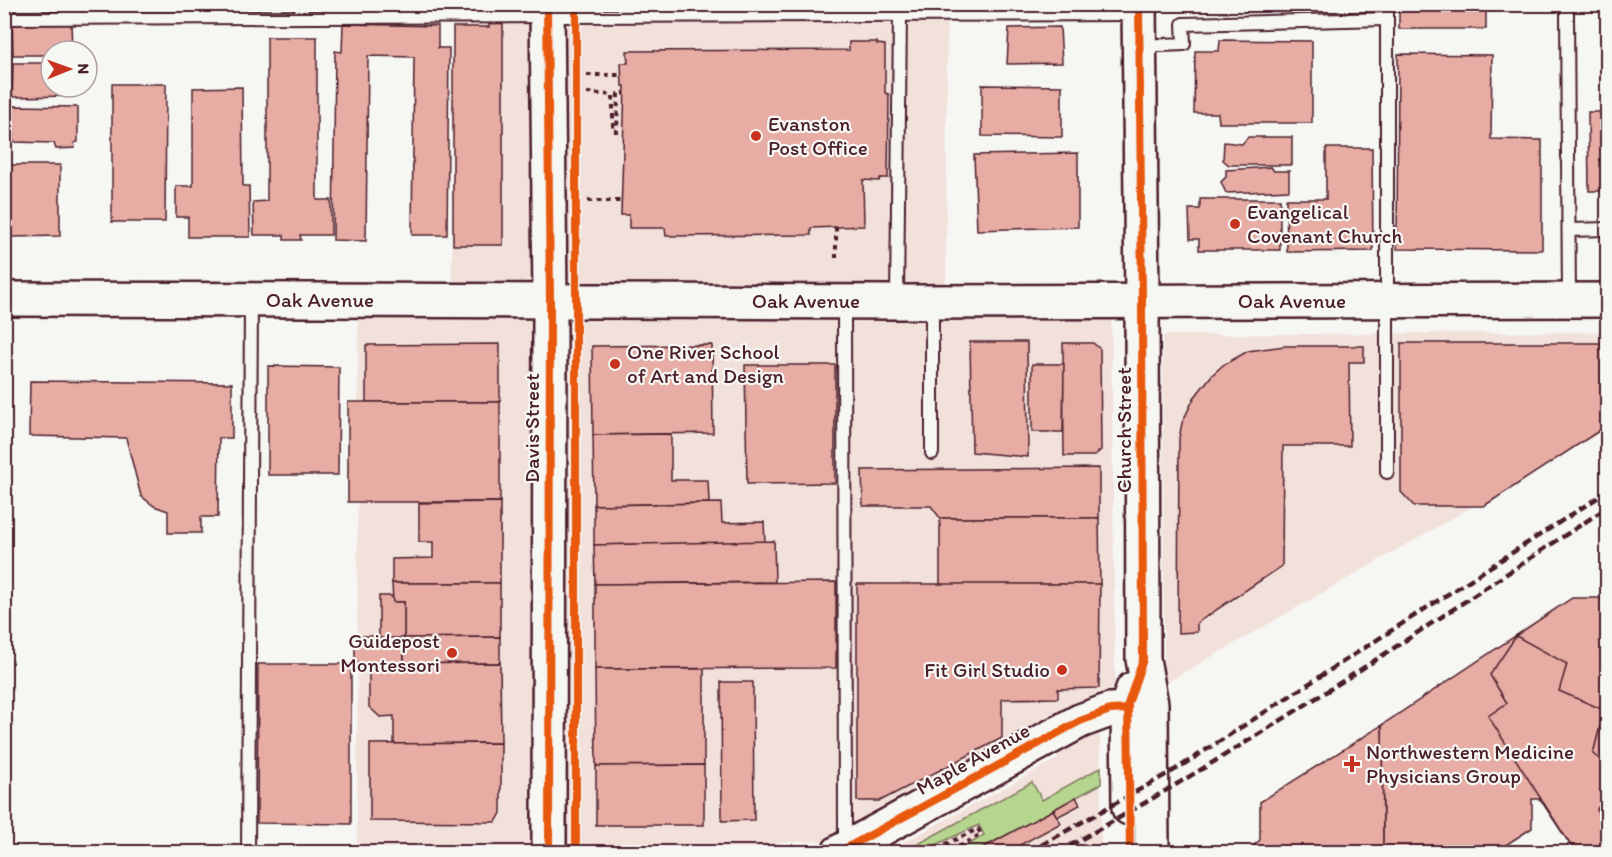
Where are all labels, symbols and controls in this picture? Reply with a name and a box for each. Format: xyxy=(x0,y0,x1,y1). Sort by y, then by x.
north arrow xyxy=(39,39,99,99)
text: N xyxy=(74,63,93,74)
place label: Evanston Post Office xyxy=(768,111,868,160)
marker: Evanston Post Office xyxy=(749,129,763,143)
place label: Evangelical Covenant Church xyxy=(1247,199,1403,248)
marker: Evangelical Covenant Church xyxy=(1228,217,1242,231)
street label: Oak Avenue xyxy=(266,287,374,312)
street label: Oak Avenue xyxy=(752,288,860,313)
street label: Oak Avenue xyxy=(1238,288,1346,313)
place label: One River School of Art and Design xyxy=(627,339,784,388)
marker: One River School of Art and Design xyxy=(608,357,622,371)
street label: Church Street xyxy=(1111,367,1136,493)
street label: Davis Street xyxy=(519,373,544,483)
place label: Guidepost Montessori xyxy=(340,628,440,677)
marker: Guidepost Montessori xyxy=(445,646,459,660)
place label: Fit Girl Studio xyxy=(924,657,1050,682)
marker: Fit Girl Studio xyxy=(1055,663,1069,677)
street label: Maple Avenue xyxy=(912,717,1034,800)
place label: Northwestern Medicine Physicians Group xyxy=(1366,739,1574,788)
marker: Northwestern Medicine Physicians Group xyxy=(1343,755,1361,773)

